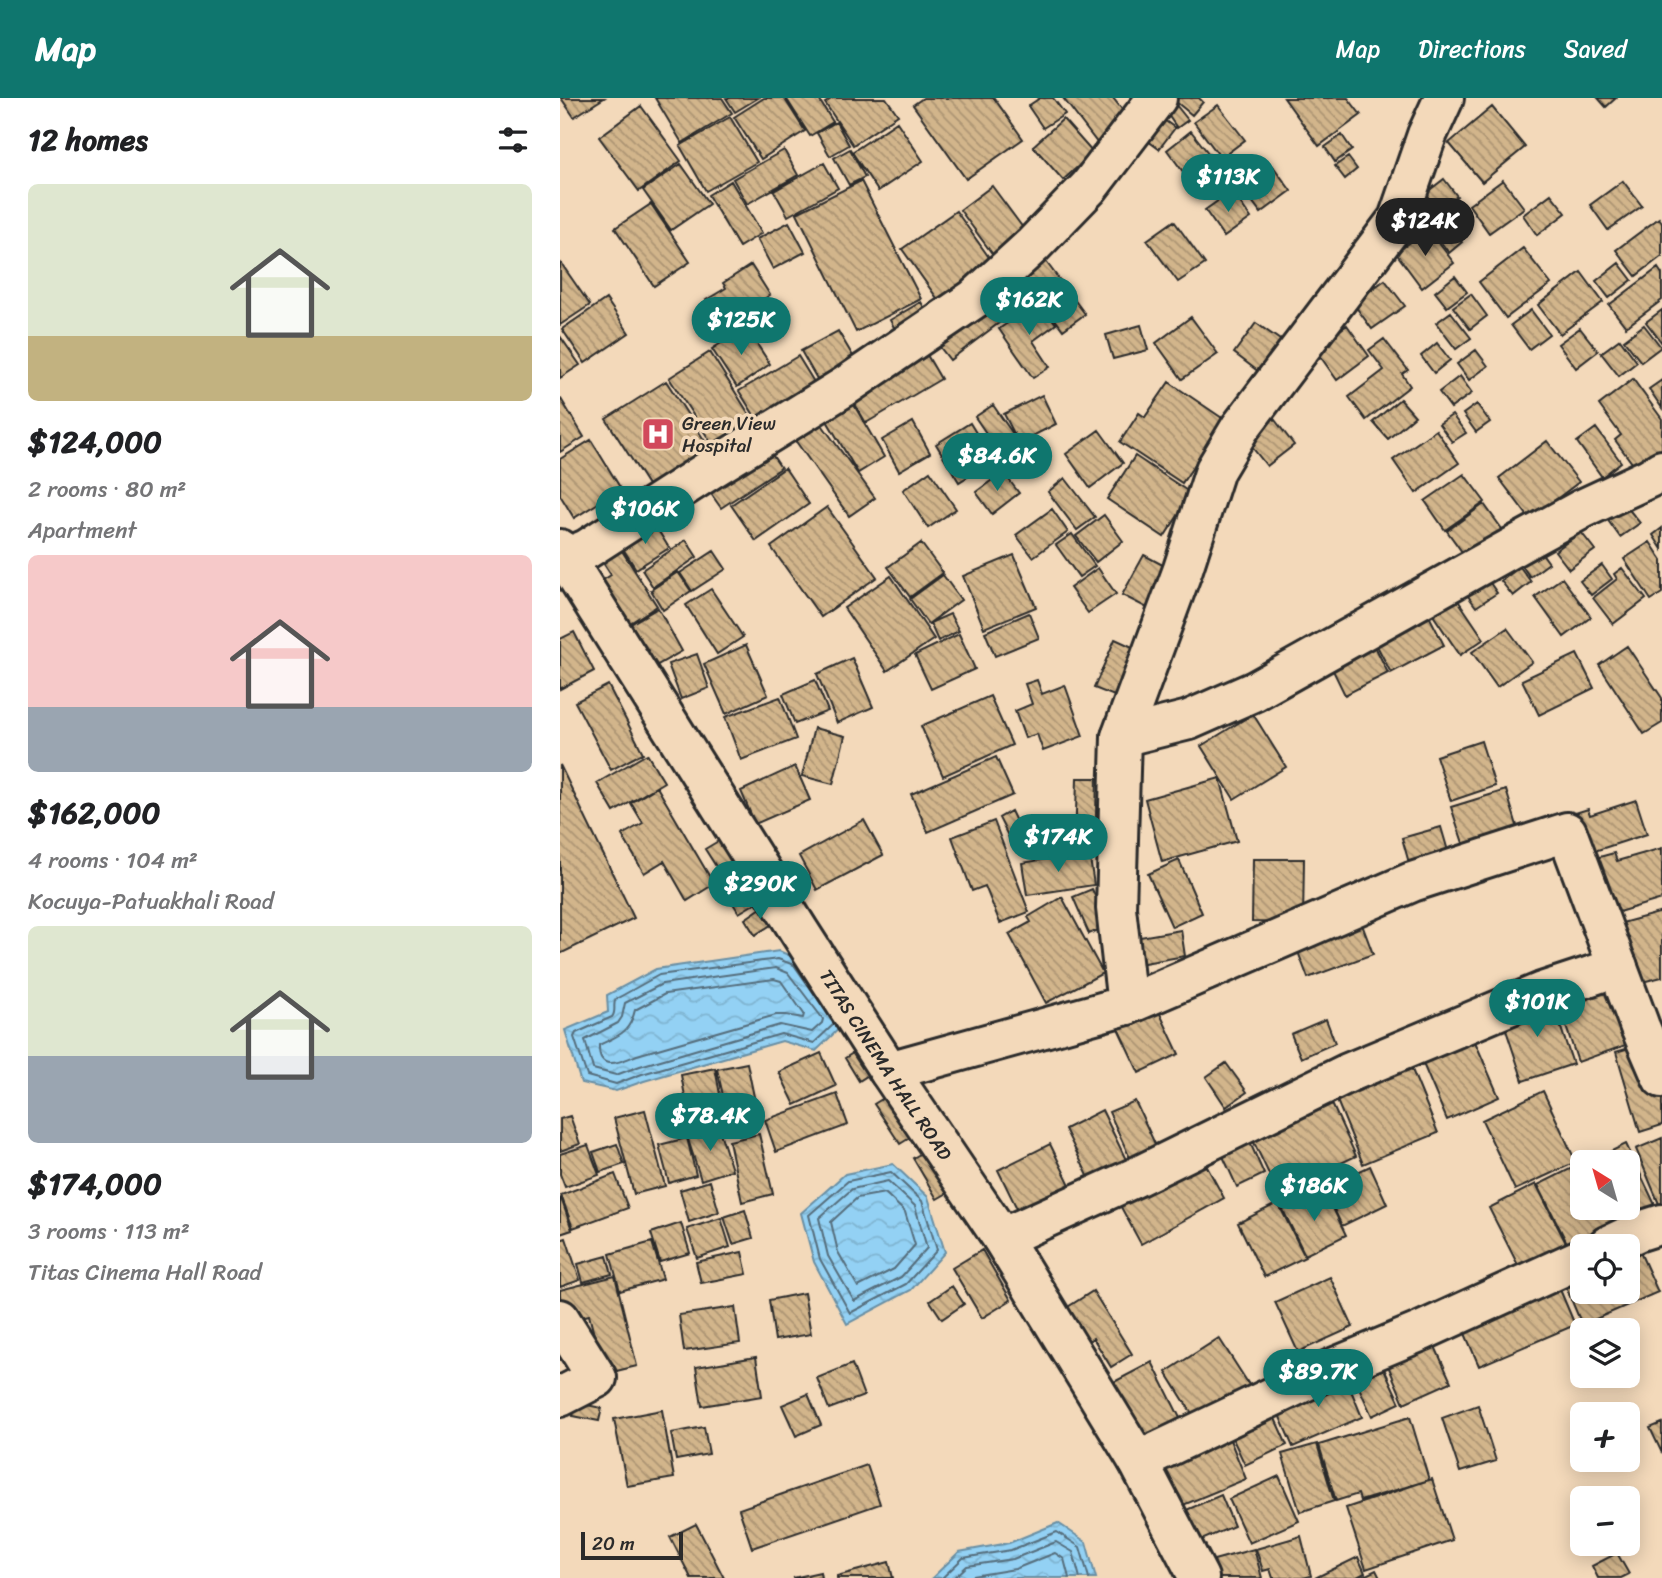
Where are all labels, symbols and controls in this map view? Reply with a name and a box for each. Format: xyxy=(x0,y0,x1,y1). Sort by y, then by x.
text: Map xyxy=(35,20,96,78)
text: Map xyxy=(1336,28,1380,70)
text: Directions xyxy=(1418,28,1526,70)
text: Saved xyxy=(1564,28,1627,70)
text: 12 homes xyxy=(28,113,148,167)
icon: filters xyxy=(494,121,532,159)
pin: $113K xyxy=(1179,155,1277,214)
text: $113K xyxy=(1197,156,1259,197)
pin: $124K xyxy=(1376,198,1474,258)
text: $124K xyxy=(1392,200,1458,241)
icon: home xyxy=(217,230,343,356)
pin: $162K xyxy=(980,278,1078,337)
text: $162K xyxy=(996,279,1062,320)
pin: $125K xyxy=(692,298,790,357)
text: $125K xyxy=(708,299,774,340)
place label: Green View Hospital xyxy=(682,407,776,462)
text: $124,000 xyxy=(28,415,162,469)
hospital icon: Green View Hospital xyxy=(639,415,677,453)
pin: $84.6K xyxy=(940,434,1054,493)
text: $84.6K xyxy=(958,435,1036,476)
text: 2 rooms · 80 m² xyxy=(28,469,186,510)
pin: $106K xyxy=(596,486,694,546)
text: $106K xyxy=(612,488,678,529)
text: Apartment xyxy=(28,510,137,551)
icon: home xyxy=(217,601,343,727)
text: $162,000 xyxy=(28,786,160,840)
pin: $174K xyxy=(1009,814,1107,874)
text: $174K xyxy=(1025,816,1091,857)
text: 4 rooms · 104 m² xyxy=(28,840,198,881)
pin: $290K xyxy=(711,862,809,921)
text: $290K xyxy=(724,863,796,904)
text: Kocuya-Patuakhali Road xyxy=(28,881,274,922)
street label: TITAS CINEMA HALL ROAD xyxy=(811,962,962,1168)
icon: home xyxy=(217,972,343,1098)
pin: $101K xyxy=(1488,979,1586,1039)
text: $101K xyxy=(1505,981,1569,1022)
pin: $78.4K xyxy=(653,1094,767,1153)
text: $78.4K xyxy=(671,1095,749,1136)
north arrow xyxy=(1570,1150,1640,1220)
map controls xyxy=(1570,1150,1640,1556)
text: $174,000 xyxy=(28,1157,162,1211)
pin: $186K xyxy=(1265,1164,1363,1223)
text: $186K xyxy=(1281,1165,1347,1206)
text: 3 rooms · 113 m² xyxy=(28,1211,190,1252)
button: locate xyxy=(1570,1234,1640,1304)
text: Titas Cinema Hall Road xyxy=(28,1252,262,1293)
button: layers xyxy=(1570,1318,1640,1388)
pin: $89.7K xyxy=(1261,1350,1375,1409)
text: $89.7K xyxy=(1279,1351,1357,1392)
button: + xyxy=(1570,1402,1640,1472)
button: − xyxy=(1570,1486,1640,1556)
text: 20 m xyxy=(592,1527,635,1560)
scale bar xyxy=(581,1529,682,1561)

